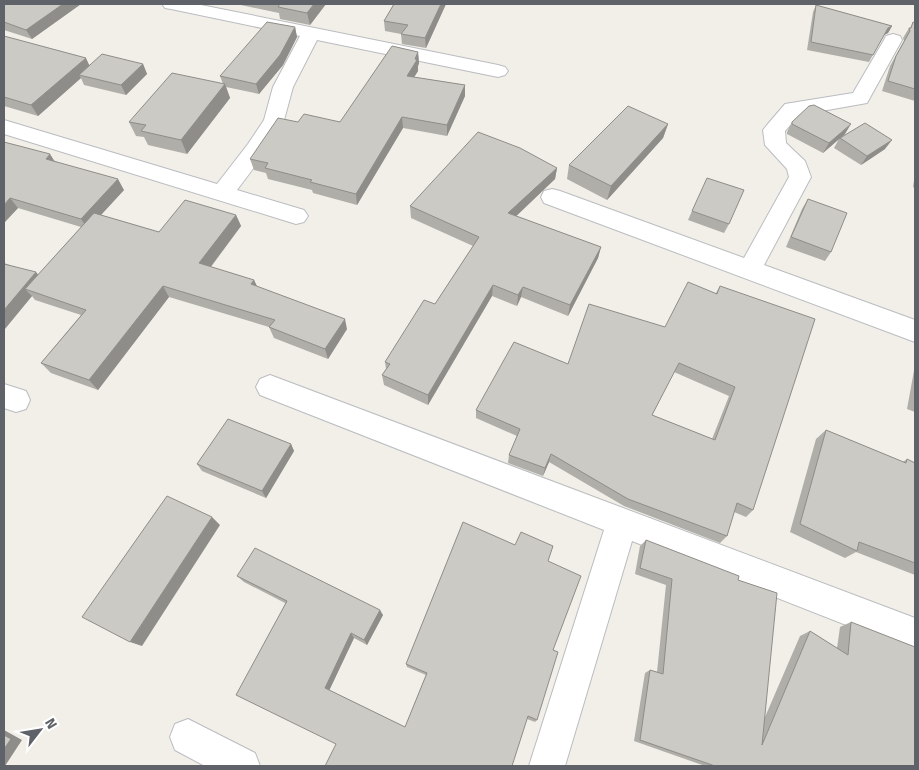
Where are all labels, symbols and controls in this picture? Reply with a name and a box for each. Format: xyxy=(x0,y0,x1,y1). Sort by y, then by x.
north arrow xyxy=(15,705,65,755)
text: N xyxy=(41,715,60,732)

